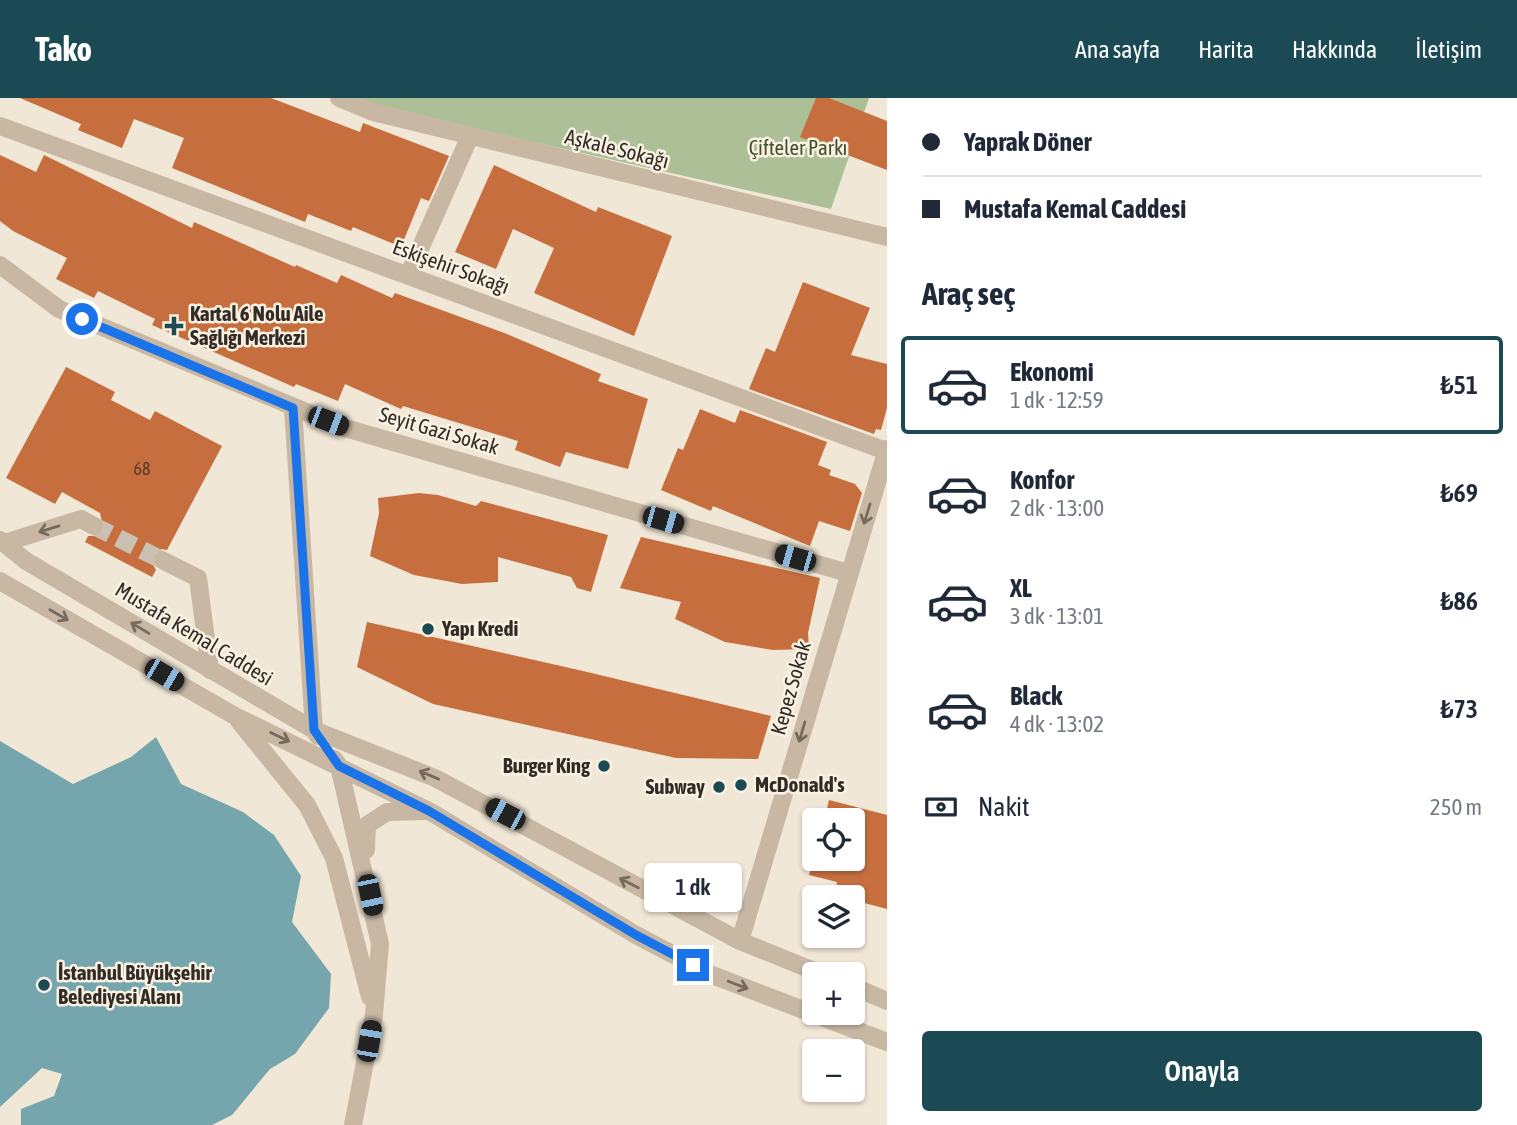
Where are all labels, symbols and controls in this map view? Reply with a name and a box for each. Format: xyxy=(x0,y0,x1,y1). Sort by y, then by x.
text: Tako xyxy=(35,30,92,68)
text: Ana sayfa xyxy=(1075,36,1160,63)
text: Harita xyxy=(1198,36,1254,63)
text: Hakkında xyxy=(1292,36,1377,63)
text: İletişim xyxy=(1415,36,1482,63)
street label: Aşkale Sokağı xyxy=(563,124,672,172)
text: Yaprak Döner xyxy=(964,127,1092,157)
park label: Çifteler Parkı xyxy=(749,135,847,159)
text: Mustafa Kemal Caddesi xyxy=(964,194,1186,224)
street label: Eskişehir Sokağı xyxy=(390,234,513,298)
text: Araç seç xyxy=(922,275,1015,312)
place label: Kartal 6 Nolu Aile Sağlığı Merkezi xyxy=(190,301,323,349)
route start xyxy=(66,303,98,335)
marker: Kartal 6 Nolu Aile Sağlığı Merkezi xyxy=(164,316,184,336)
icon: car xyxy=(926,354,989,417)
text: Ekonomi xyxy=(1010,357,1094,387)
text: ₺51 xyxy=(1441,370,1478,400)
text: 1 dk · 12:59 xyxy=(1010,387,1104,413)
street label: Seyit Gazi Sokak xyxy=(377,401,502,459)
car xyxy=(305,404,352,438)
house number: 68 xyxy=(134,458,150,479)
icon: car xyxy=(926,462,989,525)
text: Konfor xyxy=(1010,465,1074,495)
text: ₺69 xyxy=(1441,478,1478,508)
text: 2 dk · 13:00 xyxy=(1010,495,1104,521)
one-way arrow xyxy=(860,503,873,525)
car xyxy=(640,504,687,536)
one-way arrow xyxy=(38,524,60,537)
car xyxy=(772,542,819,574)
icon: car xyxy=(926,570,989,633)
text: XL xyxy=(1010,573,1032,603)
street label: Mustafa Kemal Caddesi xyxy=(111,577,278,690)
text: ₺86 xyxy=(1441,586,1478,616)
text: 3 dk · 13:01 xyxy=(1010,603,1104,629)
one-way arrow xyxy=(49,608,69,622)
place label: Yapı Kredi xyxy=(441,616,518,640)
one-way arrow xyxy=(130,621,150,635)
marker: Yapı Kredi xyxy=(420,621,436,637)
street label: Kepez Sokak xyxy=(765,638,815,737)
car xyxy=(141,655,188,695)
icon: car xyxy=(926,678,989,741)
text: Black xyxy=(1010,681,1062,711)
text: ₺73 xyxy=(1441,694,1478,724)
text: 4 dk · 13:02 xyxy=(1010,711,1104,737)
one-way arrow xyxy=(794,721,807,743)
one-way arrow xyxy=(269,731,290,745)
place label: Burger King xyxy=(503,753,591,777)
marker: Burger King xyxy=(596,758,612,774)
one-way arrow xyxy=(419,768,440,781)
place label: McDonald's xyxy=(755,772,845,796)
place label: Subway xyxy=(646,774,705,798)
marker: McDonald's xyxy=(733,777,749,793)
marker: Subway xyxy=(711,779,727,795)
icon: cash xyxy=(922,788,960,826)
text: Nakit xyxy=(978,792,1030,822)
text: 250 m xyxy=(1430,794,1482,820)
car xyxy=(482,795,529,833)
map controls xyxy=(802,808,865,1102)
button: locate xyxy=(802,808,865,871)
callout: 1 dk xyxy=(644,864,742,912)
car xyxy=(356,872,385,918)
text: 1 dk xyxy=(676,874,710,900)
one-way arrow xyxy=(619,876,640,890)
button: layers xyxy=(802,885,865,948)
route end xyxy=(677,949,709,981)
place label: İstanbul Büyükşehir Belediyesi Alanı xyxy=(58,960,212,1008)
button: + xyxy=(802,962,865,1025)
marker: İstanbul Büyükşehir Belediyesi Alanı xyxy=(36,977,52,993)
one-way arrow xyxy=(726,980,748,992)
car xyxy=(356,1018,383,1064)
button: Onayla xyxy=(922,1031,1482,1111)
button: − xyxy=(802,1039,865,1102)

